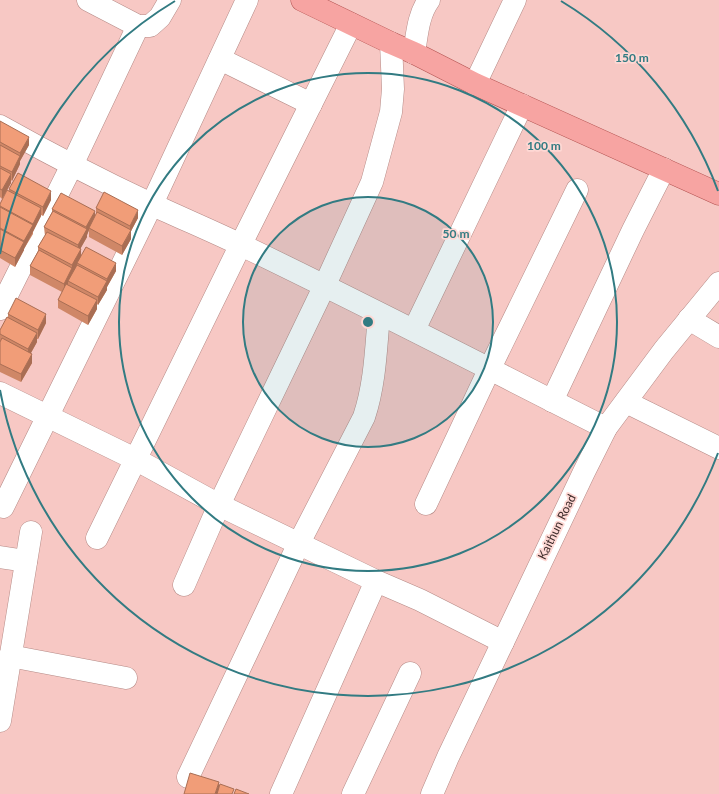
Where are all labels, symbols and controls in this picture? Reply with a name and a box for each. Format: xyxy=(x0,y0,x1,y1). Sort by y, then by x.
text: 150 m xyxy=(615,50,649,65)
text: 100 m xyxy=(527,138,561,153)
text: 50 m xyxy=(443,226,469,241)
centre of rings xyxy=(361,315,375,329)
street label: Kaithun Road xyxy=(534,492,579,562)

